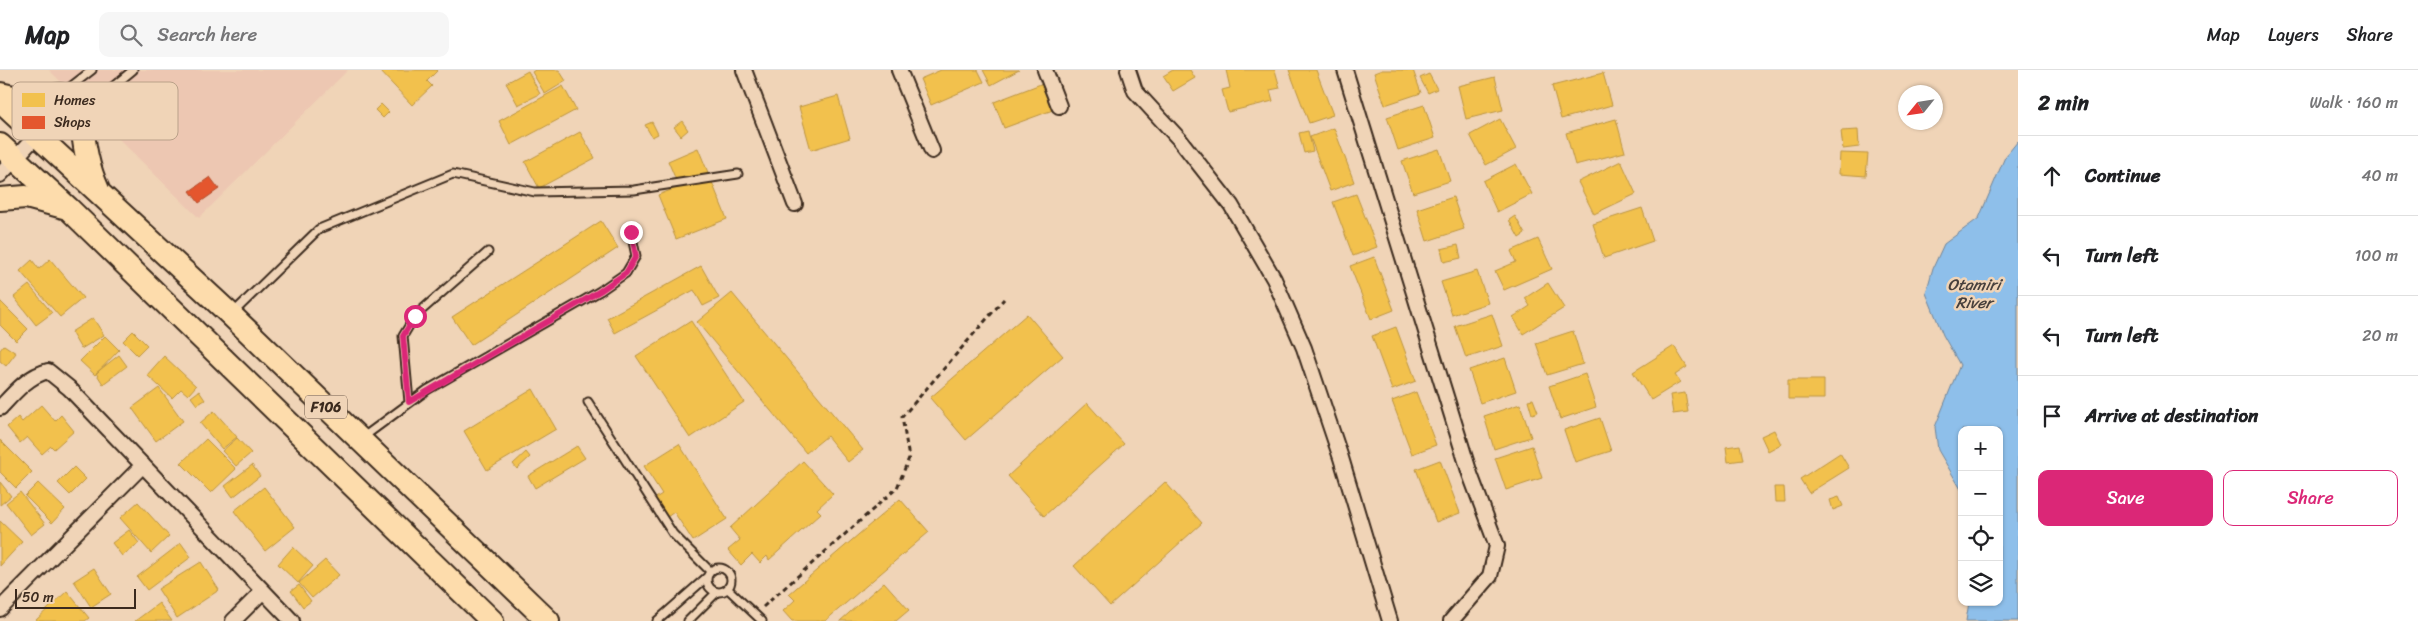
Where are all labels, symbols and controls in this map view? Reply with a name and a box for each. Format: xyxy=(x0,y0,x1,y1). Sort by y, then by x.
search box xyxy=(99,12,449,57)
text: Map xyxy=(25,14,69,56)
text: Search here xyxy=(157,18,257,51)
text: Map xyxy=(2207,19,2240,51)
text: Layers xyxy=(2268,19,2319,51)
text: Share xyxy=(2347,19,2393,51)
icon: search xyxy=(117,21,145,49)
legend xyxy=(12,82,178,140)
text: 2 min xyxy=(2038,84,2089,122)
north arrow xyxy=(1898,85,1943,130)
text: Homes xyxy=(54,88,96,113)
text: Walk · 160 m xyxy=(2309,88,2398,117)
text: Shops xyxy=(54,110,91,135)
text: Continue xyxy=(2085,159,2161,192)
text: 40 m xyxy=(2361,161,2398,190)
icon: ahead xyxy=(2038,162,2066,190)
route end xyxy=(620,221,643,244)
text: Turn left xyxy=(2085,239,2158,272)
text: 100 m xyxy=(2354,241,2398,270)
icon: left xyxy=(2038,242,2066,270)
water label: Otamiri River xyxy=(1947,270,2004,317)
route start xyxy=(404,305,427,328)
text: Turn left xyxy=(2085,319,2158,352)
text: 20 m xyxy=(2362,321,2398,350)
icon: left xyxy=(2038,322,2066,350)
road number: F106 xyxy=(305,396,347,418)
text: Arrive at destination xyxy=(2085,399,2258,432)
icon: arrive xyxy=(2038,402,2066,430)
map controls xyxy=(1958,426,2003,606)
button: + xyxy=(1958,426,2003,471)
button: Save xyxy=(2038,470,2213,526)
button: Share xyxy=(2223,470,2398,526)
button: − xyxy=(1958,471,2003,516)
button: locate xyxy=(1958,516,2003,561)
button: layers xyxy=(1958,561,2003,606)
text: 50 m xyxy=(22,585,54,610)
scale bar xyxy=(15,586,136,609)

